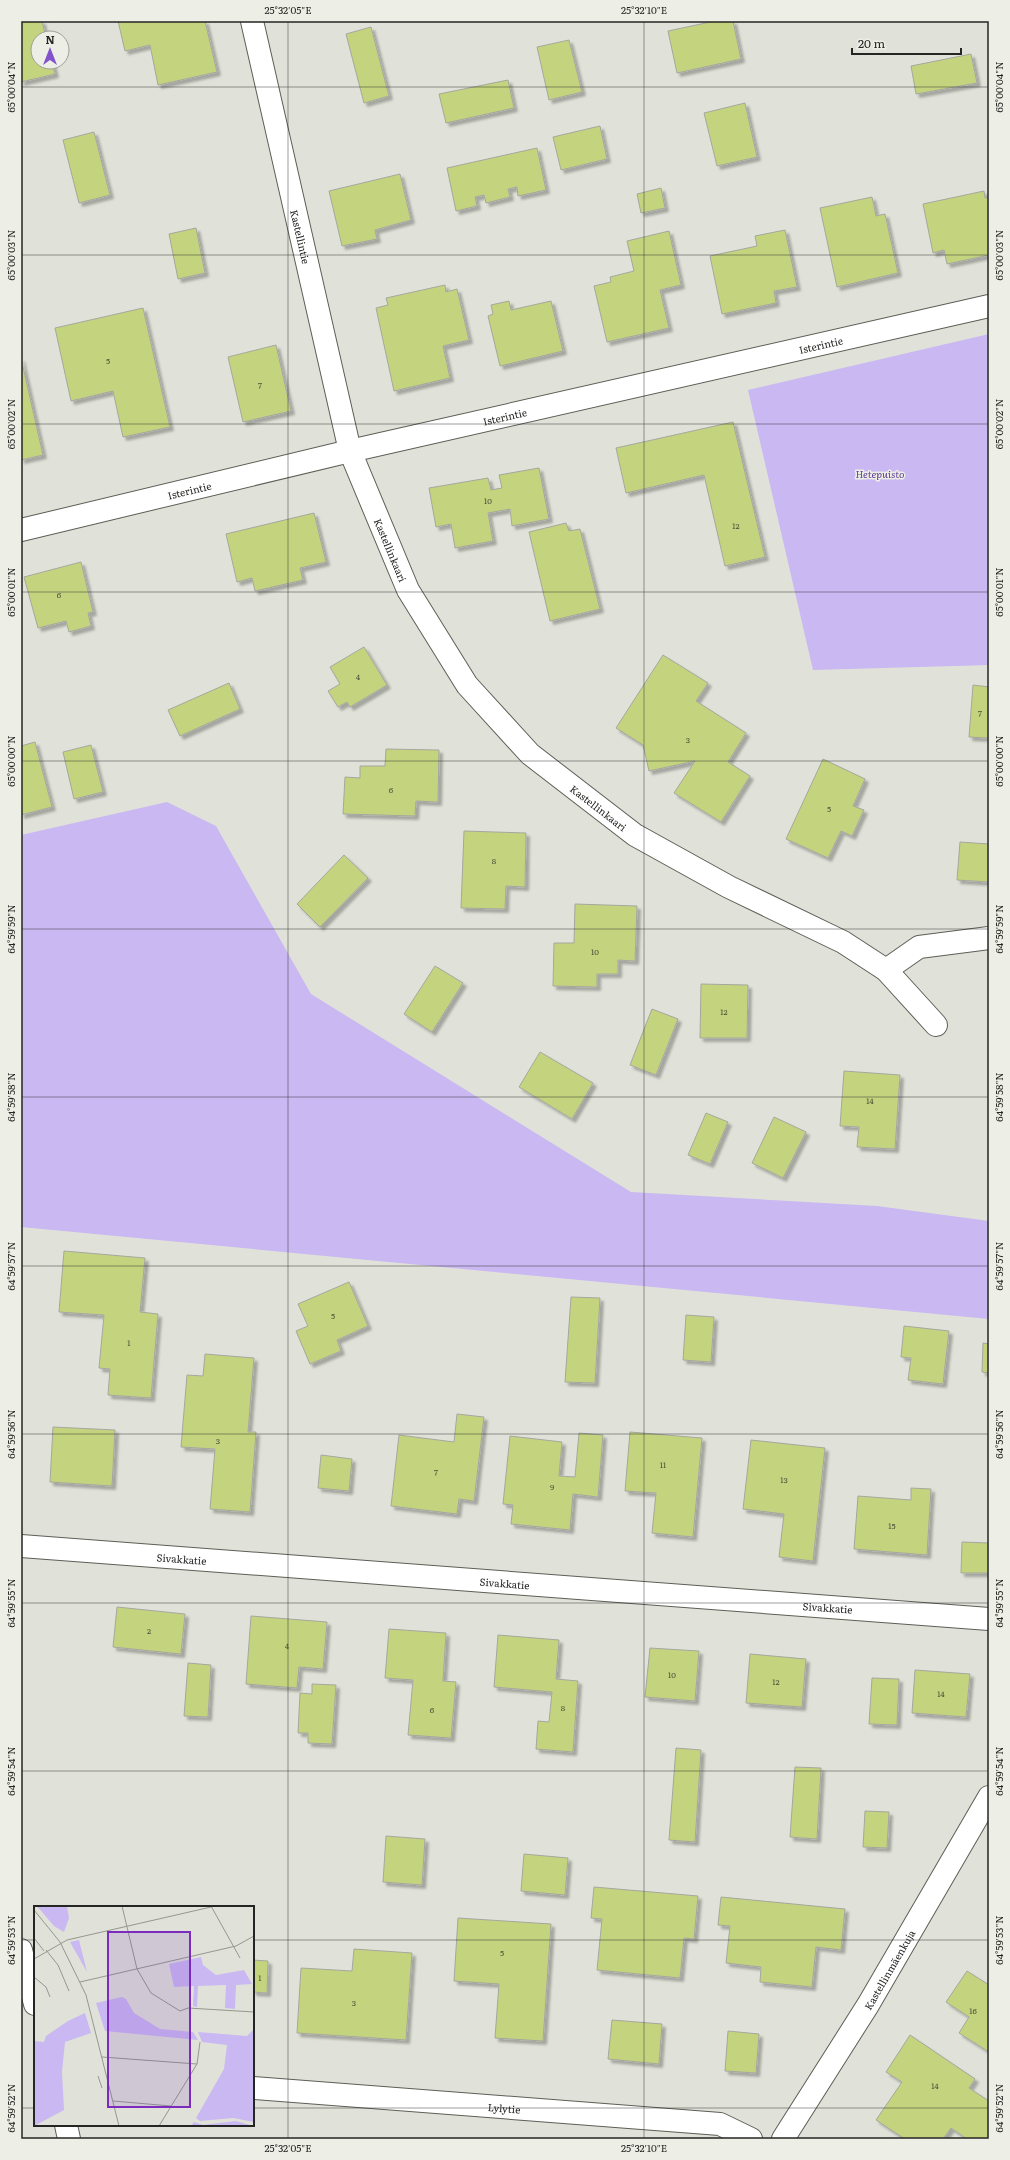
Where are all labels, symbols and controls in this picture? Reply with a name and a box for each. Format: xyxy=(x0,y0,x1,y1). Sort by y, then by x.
text: 25°32'05"E xyxy=(264,2,312,17)
text: 25°32'10"E xyxy=(621,2,667,17)
north arrow xyxy=(30,30,70,70)
scale bar xyxy=(852,30,961,56)
text: N xyxy=(45,31,55,47)
text: 20 m xyxy=(858,34,885,52)
text: 65°00'04"N xyxy=(3,61,18,113)
text: 65°00'04"N xyxy=(991,61,1006,113)
street label: Kastellintie xyxy=(288,208,315,265)
text: 65°00'03"N xyxy=(3,230,18,280)
text: 65°00'03"N xyxy=(991,230,1006,280)
street label: Isterintie xyxy=(797,332,844,356)
house number: 5 xyxy=(106,355,110,366)
house number: 7 xyxy=(258,379,262,390)
text: 65°00'02"N xyxy=(3,399,18,449)
text: 65°00'02"N xyxy=(991,399,1006,449)
street label: Isterintie xyxy=(481,404,528,428)
park label: Hetepuisto xyxy=(856,466,904,481)
street label: Isterintie xyxy=(166,477,213,502)
house number: 10 xyxy=(484,495,492,506)
street label: Kastellinkaari xyxy=(371,516,411,584)
house number: 12 xyxy=(732,520,740,531)
text: 65°00'01"N xyxy=(3,567,18,617)
text: 65°00'01"N xyxy=(991,567,1006,617)
house number: 6 xyxy=(57,589,62,600)
house number: 4 xyxy=(356,671,361,682)
house number: 7 xyxy=(978,707,982,718)
house number: 3 xyxy=(686,734,690,745)
text: 65°00'00"N xyxy=(3,735,18,787)
text: 65°00'00"N xyxy=(991,735,1006,787)
street label: Kastellinkaari xyxy=(568,781,631,834)
house number: 6 xyxy=(389,784,394,795)
house number: 5 xyxy=(827,803,831,814)
house number: 8 xyxy=(492,855,497,866)
text: 64°59'59"N xyxy=(3,904,18,954)
text: 64°59'59"N xyxy=(991,904,1006,954)
house number: 10 xyxy=(591,946,599,957)
house number: 12 xyxy=(720,1006,728,1017)
text: 64°59'58"N xyxy=(3,1072,18,1122)
text: 64°59'58"N xyxy=(991,1072,1006,1122)
house number: 14 xyxy=(866,1095,874,1106)
text: 64°59'57"N xyxy=(3,1242,18,1290)
text: 64°59'57"N xyxy=(991,1242,1006,1290)
house number: 5 xyxy=(331,1310,335,1321)
house number: 1 xyxy=(127,1337,131,1348)
text: 64°59'56"N xyxy=(3,1409,18,1459)
text: 64°59'56"N xyxy=(991,1409,1006,1459)
house number: 3 xyxy=(216,1435,220,1446)
house number: 11 xyxy=(660,1459,667,1470)
house number: 7 xyxy=(434,1466,438,1477)
house number: 13 xyxy=(780,1474,788,1485)
house number: 9 xyxy=(550,1481,554,1492)
house number: 15 xyxy=(888,1520,896,1531)
street label: Sivakkatie xyxy=(156,1549,207,1567)
street label: Sivakkatie xyxy=(479,1573,530,1592)
text: 64°59'55"N xyxy=(3,1579,18,1628)
text: 64°59'55"N xyxy=(991,1579,1006,1628)
street label: Sivakkatie xyxy=(802,1597,853,1616)
house number: 2 xyxy=(147,1625,151,1636)
house number: 4 xyxy=(285,1640,290,1651)
house number: 10 xyxy=(668,1669,676,1680)
house number: 12 xyxy=(772,1676,780,1687)
house number: 14 xyxy=(937,1688,945,1699)
house number: 8 xyxy=(561,1702,566,1713)
house number: 6 xyxy=(430,1704,435,1715)
text: 64°59'54"N xyxy=(3,1746,18,1796)
text: 64°59'54"N xyxy=(991,1746,1006,1796)
inset map xyxy=(34,1906,254,2126)
text: 64°59'53"N xyxy=(3,1915,18,1965)
text: 64°59'53"N xyxy=(991,1915,1006,1965)
street label: Kastellinmäenkuja xyxy=(860,1926,918,2012)
house number: 5 xyxy=(500,1947,504,1958)
house number: 1 xyxy=(258,1972,262,1983)
house number: 3 xyxy=(352,1997,356,2008)
house number: 16 xyxy=(969,2005,977,2016)
house number: 14 xyxy=(931,2080,939,2091)
text: 64°59'52"N xyxy=(3,2084,18,2132)
text: 64°59'52"N xyxy=(991,2084,1006,2132)
street label: Lylytie xyxy=(487,2099,521,2116)
text: 25°32'05"E xyxy=(264,2140,312,2155)
text: 25°32'10"E xyxy=(621,2140,667,2155)

